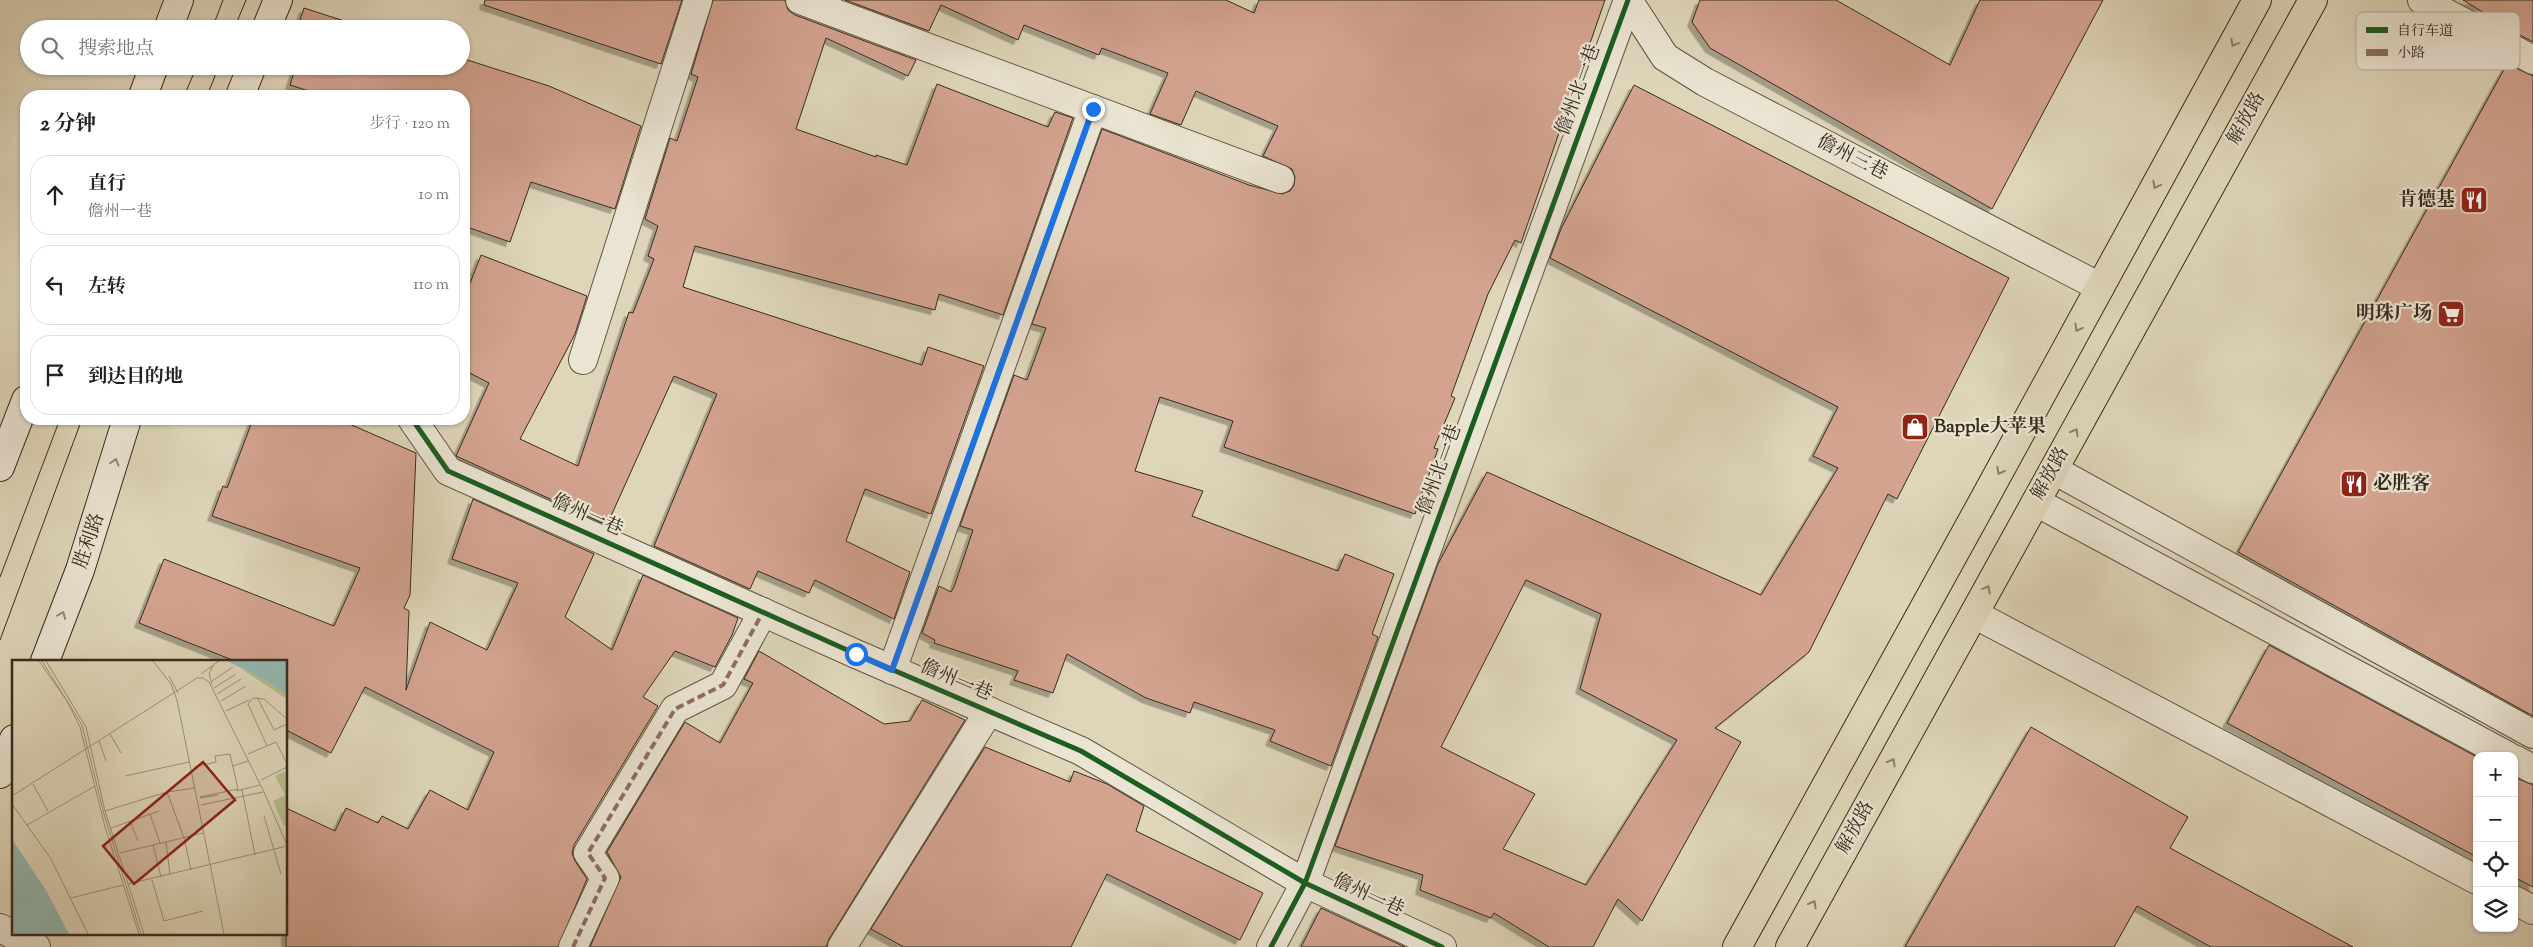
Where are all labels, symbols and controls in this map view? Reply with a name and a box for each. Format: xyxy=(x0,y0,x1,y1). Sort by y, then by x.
legend xyxy=(2356,12,2520,70)
search box xyxy=(20,20,470,75)
text: 自行车道 xyxy=(2397,22,2453,42)
icon: search xyxy=(38,34,66,62)
text: 搜索地点 xyxy=(78,36,154,63)
one-way arrow xyxy=(2230,37,2240,46)
street label: 儋州北一巷 xyxy=(1550,41,1608,139)
text: 小路 xyxy=(2397,44,2425,64)
street label: 解放路 xyxy=(2221,88,2273,150)
route end xyxy=(1082,98,1105,121)
text: 2 分钟 xyxy=(40,110,96,140)
text: 步行 · 120 m xyxy=(369,113,450,136)
street label: 儋州三巷 xyxy=(1812,129,1892,187)
text: 直行 xyxy=(88,171,126,198)
one-way arrow xyxy=(2152,180,2162,189)
icon: ahead xyxy=(41,181,69,209)
text: 10 m xyxy=(419,184,449,207)
restaurant icon: 肯德基 xyxy=(2459,185,2489,215)
place label: 肯德基 xyxy=(2398,187,2455,214)
text: 儋州一巷 xyxy=(88,201,152,224)
icon: left xyxy=(41,271,69,299)
text: 左转 xyxy=(88,274,126,301)
text: 110 m xyxy=(413,274,449,297)
supermarket icon: 明珠广场 xyxy=(2436,299,2466,329)
place label: 明珠广场 xyxy=(2356,301,2432,328)
one-way arrow xyxy=(2074,323,2084,332)
icon: arrive xyxy=(41,361,69,389)
text: 到达目的地 xyxy=(88,364,183,391)
shop icon: Bapple大苹果 xyxy=(1900,412,1930,442)
place label: Bapple大苹果 xyxy=(1934,414,2046,441)
street label: 儋州北一巷 xyxy=(1411,421,1469,519)
one-way arrow xyxy=(2068,428,2078,437)
street label: 解放路 xyxy=(2025,443,2077,505)
one-way arrow xyxy=(109,458,119,466)
one-way arrow xyxy=(1996,465,2006,474)
restaurant icon: 必胜客 xyxy=(2339,469,2369,499)
place label: 必胜客 xyxy=(2373,471,2430,498)
street label: 儋州一巷 xyxy=(547,488,627,544)
street label: 胜利路 xyxy=(68,510,112,572)
one-way arrow xyxy=(1981,586,1991,595)
one-way arrow xyxy=(57,612,67,620)
route start xyxy=(845,643,868,666)
street label: 儋州一巷 xyxy=(916,654,996,708)
inset map xyxy=(12,660,288,934)
map controls xyxy=(2473,752,2518,932)
button: + xyxy=(2473,752,2518,797)
one-way arrow xyxy=(1886,758,1896,767)
street label: 解放路 xyxy=(1830,797,1882,859)
button: − xyxy=(2473,797,2518,842)
button: locate xyxy=(2473,842,2518,887)
street label: 儋州一巷 xyxy=(1328,868,1408,924)
button: layers xyxy=(2473,887,2518,932)
one-way arrow xyxy=(1807,901,1817,910)

